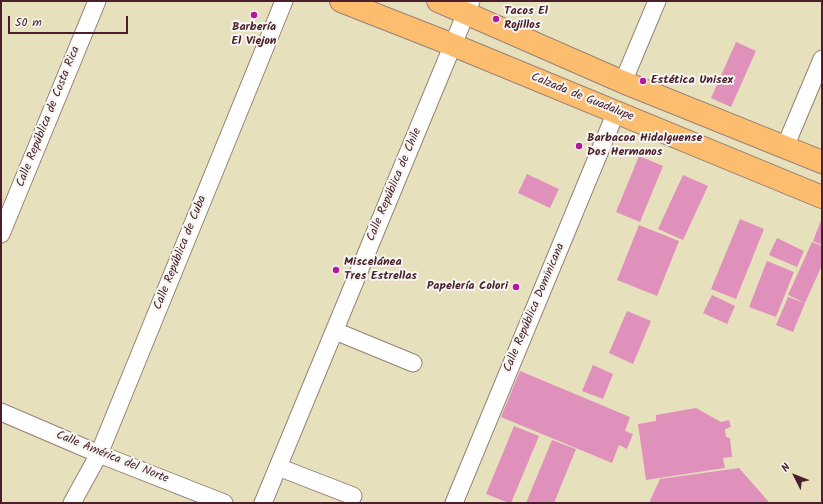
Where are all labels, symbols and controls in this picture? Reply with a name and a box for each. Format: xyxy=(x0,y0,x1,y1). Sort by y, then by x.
place label: Tacos El Rojillos xyxy=(504,5,548,33)
scale bar xyxy=(10,8,130,34)
marker: Barbería El Viejon xyxy=(249,10,259,20)
text: 50 m xyxy=(15,13,42,32)
marker: Tacos El Rojillos xyxy=(491,14,501,24)
place label: Barbería El Viejon xyxy=(231,21,277,49)
street label: Calle República de Costa Rica xyxy=(14,45,84,189)
street label: Calzada de Guadalupe xyxy=(529,71,635,125)
place label: Estética Unisex xyxy=(651,74,733,88)
marker: Estética Unisex xyxy=(638,76,648,86)
street label: Calle República de Chile xyxy=(365,126,425,244)
place label: Barbacoa Hidalguense Dos Hermanos xyxy=(587,132,702,160)
marker: Barbacoa Hidalguense Dos Hermanos xyxy=(574,141,584,151)
street label: Calle República de Cuba xyxy=(152,194,210,312)
street label: Calle República Dominicana xyxy=(501,241,569,375)
place label: Miscelánea Tres Estrellas xyxy=(344,256,417,284)
marker: Miscelánea Tres Estrellas xyxy=(331,265,341,275)
place label: Papelería Colori xyxy=(427,280,508,294)
marker: Papelería Colori xyxy=(511,282,521,292)
street label: Calle América del Norte xyxy=(54,429,170,487)
north arrow xyxy=(775,456,815,496)
text: N xyxy=(777,459,795,477)

